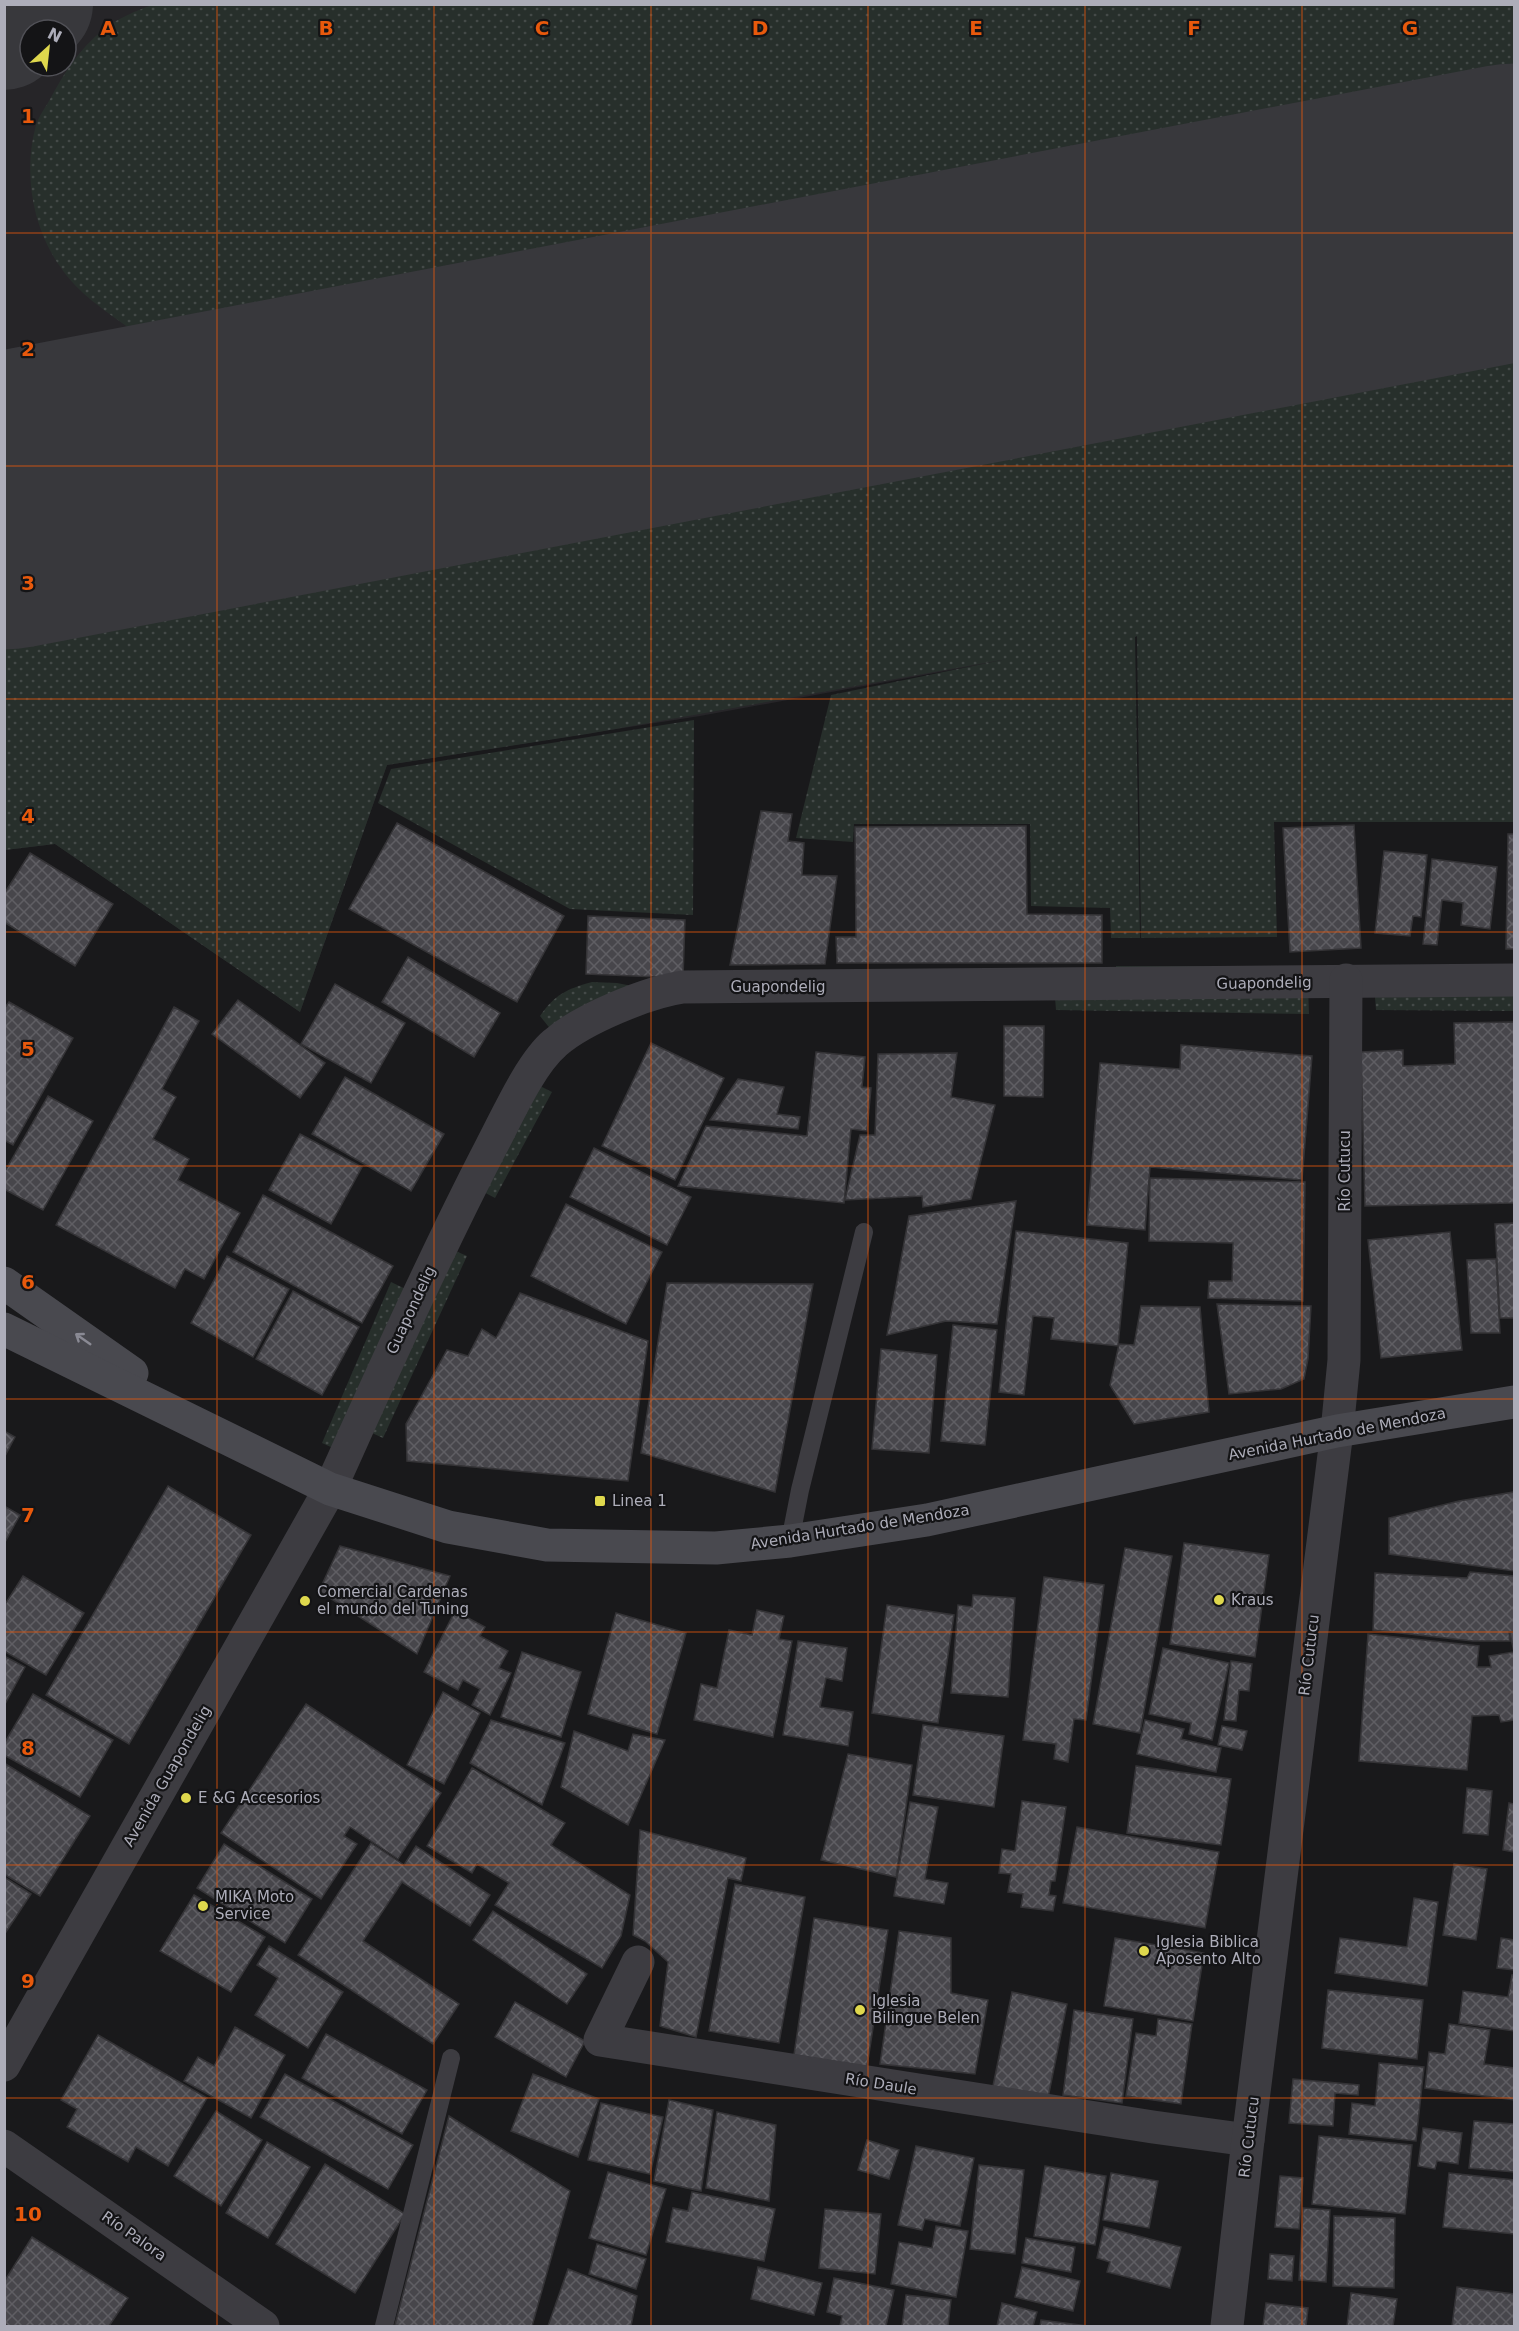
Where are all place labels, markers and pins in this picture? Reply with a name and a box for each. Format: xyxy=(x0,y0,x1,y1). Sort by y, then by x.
place label: Linea 1 xyxy=(612,1492,667,1510)
marker: Linea 1 xyxy=(593,1494,607,1508)
place label: Comercial Cardenas el mundo del Tuning xyxy=(317,1583,469,1618)
place label: Kraus xyxy=(1231,1591,1274,1609)
marker: Kraus xyxy=(1212,1593,1226,1607)
marker: Comercial Cardenas el mundo del Tuning xyxy=(298,1594,312,1608)
place label: E &G Accesorios xyxy=(198,1789,321,1807)
marker: E &G Accesorios xyxy=(179,1791,193,1805)
place label: MIKA Moto Service xyxy=(215,1888,294,1923)
marker: MIKA Moto Service xyxy=(196,1899,210,1913)
place label: Iglesia Biblica Aposento Alto xyxy=(1156,1933,1261,1968)
marker: Iglesia Biblica Aposento Alto xyxy=(1137,1944,1151,1958)
place label: Iglesia Bilingue Belen xyxy=(872,1992,980,2027)
marker: Iglesia Bilingue Belen xyxy=(853,2003,867,2017)

